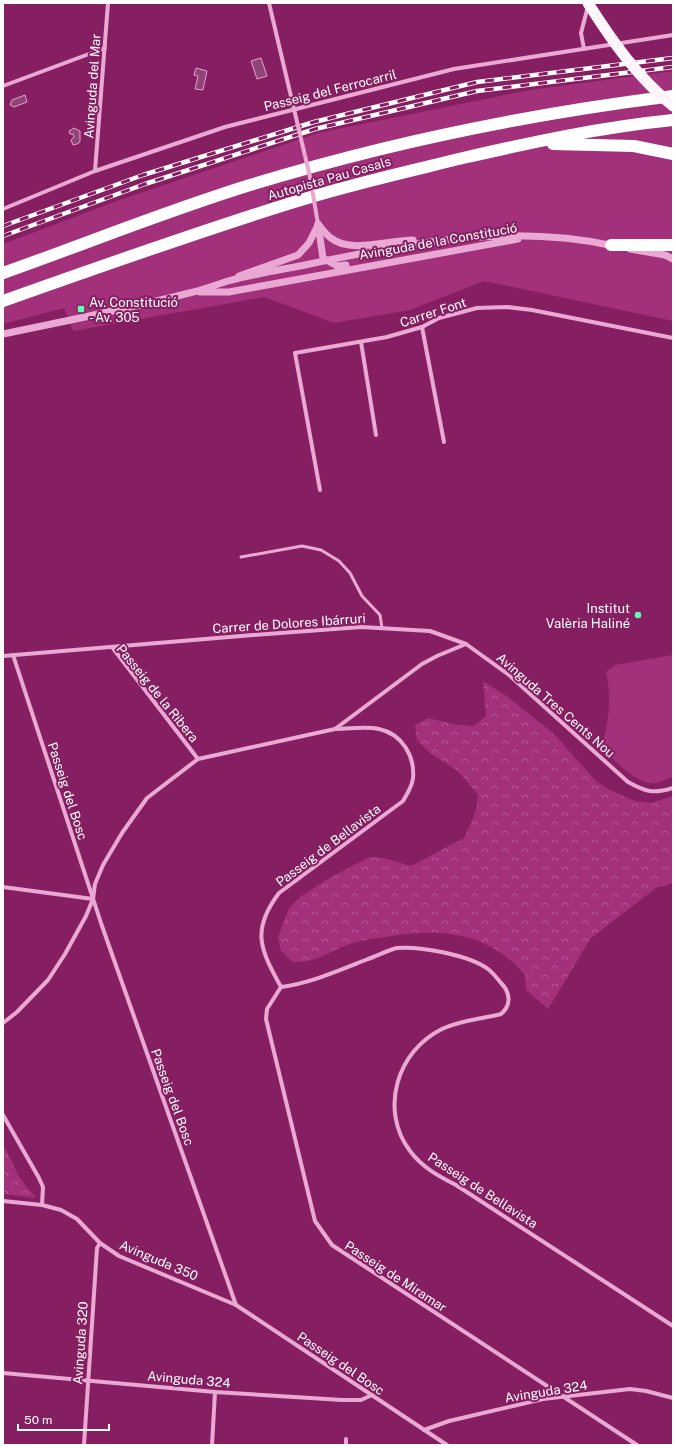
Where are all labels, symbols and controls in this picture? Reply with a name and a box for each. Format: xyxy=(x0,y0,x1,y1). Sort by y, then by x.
street label: Avinguda del Mar xyxy=(81,33,104,139)
street label: Passeig del Ferrocarril xyxy=(262,67,398,114)
street label: Autopista Pau Casals xyxy=(266,154,393,203)
street label: Avinguda de la Constitució xyxy=(358,220,518,263)
place label: Av. Constitució - Av. 305 xyxy=(89,295,178,325)
street label: Carrer Font xyxy=(398,295,468,330)
marker: Av. Constitució - Av. 305 xyxy=(76,304,86,314)
place label: Institut Valèria Haliné xyxy=(546,601,630,631)
marker: Institut Valèria Haliné xyxy=(633,610,643,620)
street label: Carrer de Dolores Ibárruri xyxy=(212,611,366,636)
street label: Passeig de la Ribera xyxy=(114,641,202,745)
street label: Avinguda Tres Cents Nou xyxy=(494,650,618,761)
street label: Passeig del Bosc xyxy=(45,740,90,842)
street label: Passeig de Bellavista xyxy=(273,801,384,890)
street label: Passeig del Bosc xyxy=(148,1047,197,1148)
street label: Passeig de Bellavista xyxy=(425,1149,540,1231)
street label: Avinguda 350 xyxy=(117,1237,200,1284)
street label: Passeig de Miramar xyxy=(342,1238,450,1315)
street label: Avinguda 320 xyxy=(70,1301,91,1385)
street label: Passeig del Bosc xyxy=(294,1329,387,1398)
street label: Avinguda 324 xyxy=(147,1368,231,1391)
street label: Avinguda 324 xyxy=(504,1378,588,1405)
scale bar xyxy=(18,1406,109,1432)
text: 50 m xyxy=(24,1413,52,1427)

